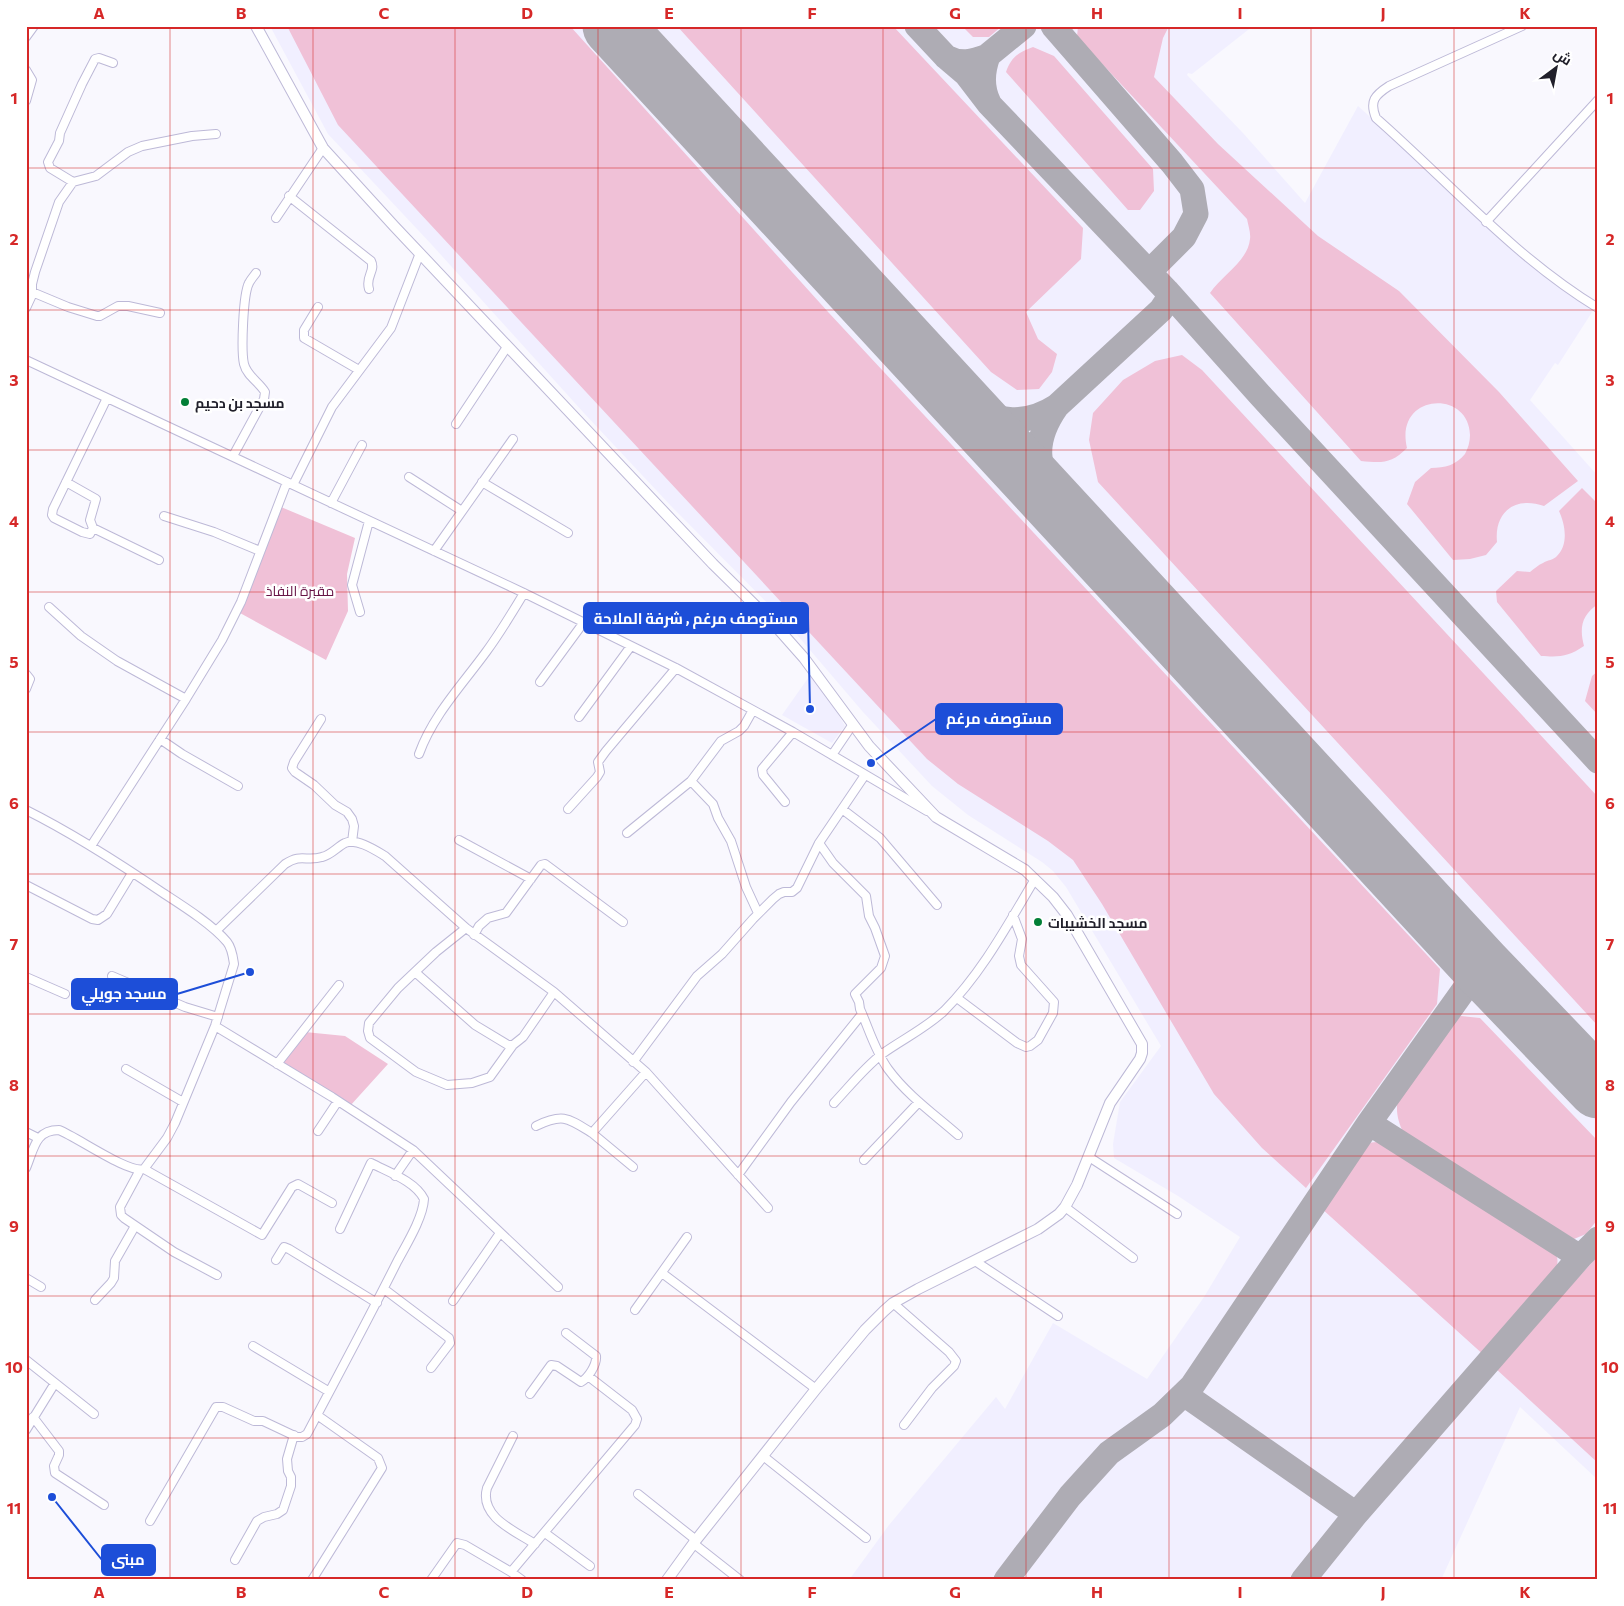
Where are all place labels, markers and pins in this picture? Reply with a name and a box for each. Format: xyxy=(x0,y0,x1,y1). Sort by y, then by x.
place label: مسجد بن دحيم xyxy=(195,394,285,413)
marker: مسجد بن دحيم xyxy=(179,396,191,408)
callout: مستوصف مرغم , شرفة الملاحة xyxy=(584,603,808,633)
callout: مستوصف مرغم xyxy=(936,704,1062,734)
place label: مسجد الخشيبات xyxy=(1048,914,1148,931)
marker: مسجد الخشيبات xyxy=(1032,916,1044,928)
callout: مسجد جويلي xyxy=(72,979,177,1009)
callout: مبنى xyxy=(102,1545,155,1575)

